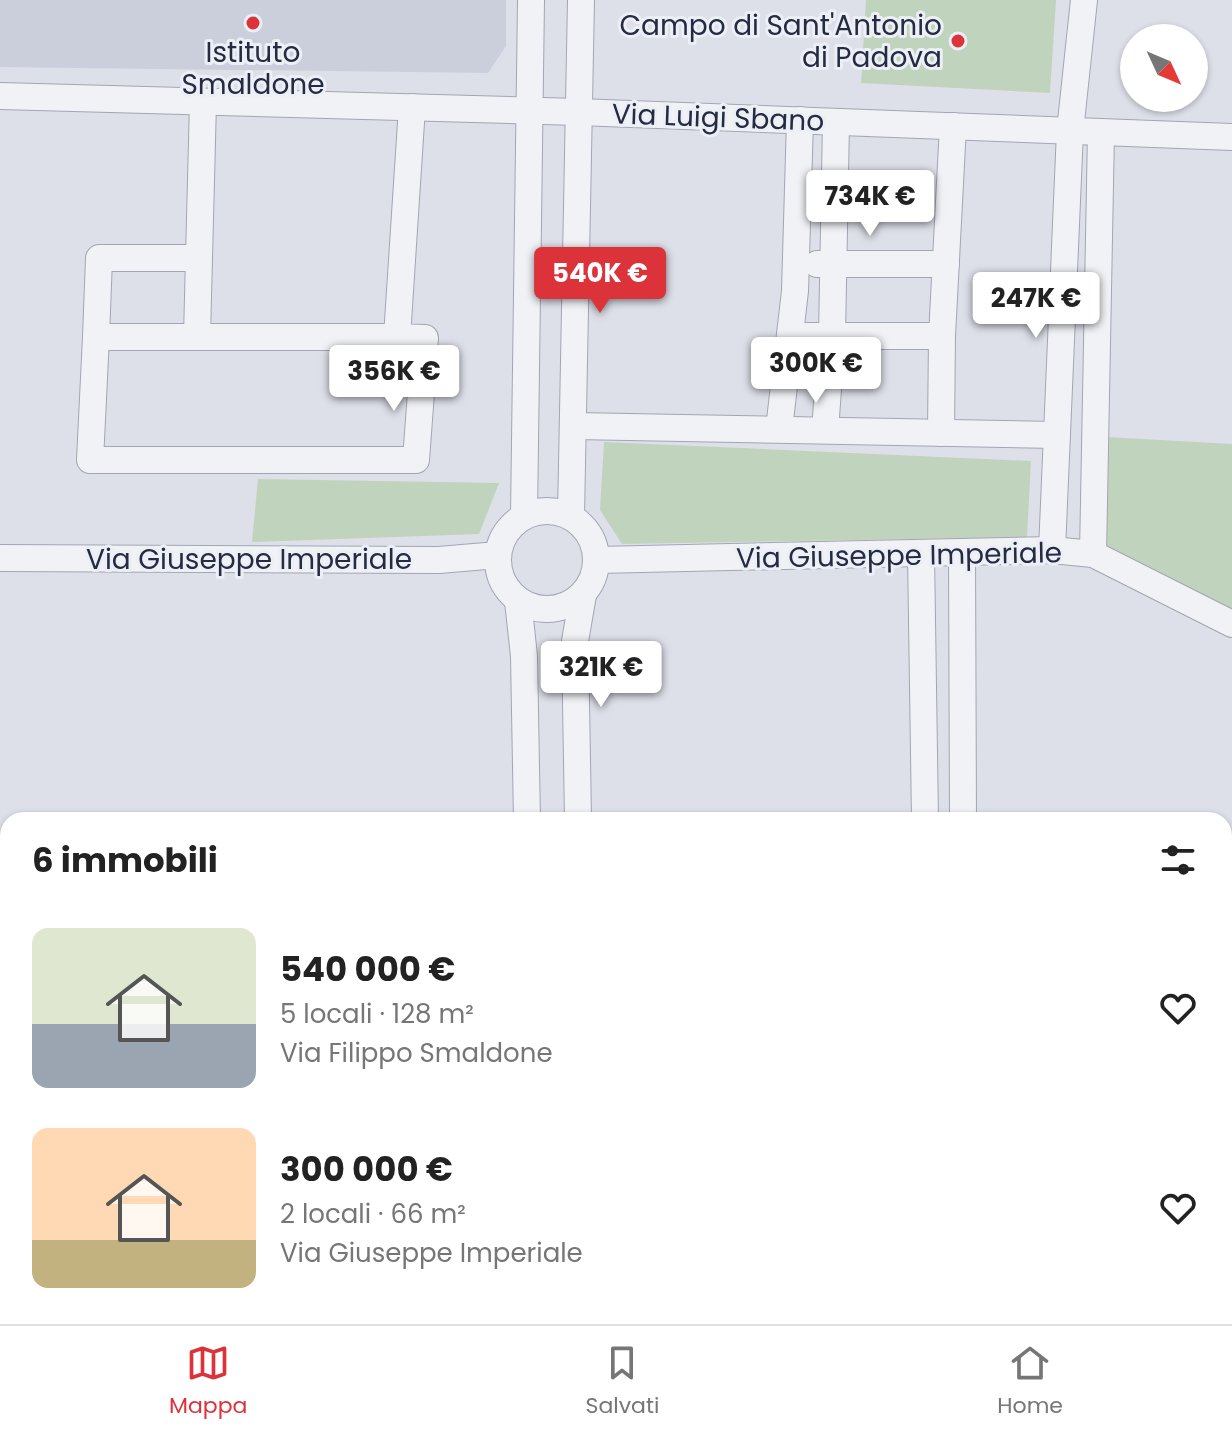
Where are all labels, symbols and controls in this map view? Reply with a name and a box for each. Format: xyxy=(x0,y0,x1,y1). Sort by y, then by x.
place label: Campo di Sant'Antonio di Padova xyxy=(619,6,942,77)
marker: Istituto Smaldone xyxy=(244,14,262,32)
north arrow xyxy=(1120,24,1208,112)
map controls xyxy=(1120,24,1208,112)
marker: Campo di Sant'Antonio di Padova xyxy=(949,32,967,50)
place label: Istituto Smaldone xyxy=(181,33,325,104)
street label: Via Luigi Sbano xyxy=(611,94,825,141)
pin: 734K € xyxy=(805,170,935,238)
text: 734K € xyxy=(824,178,916,214)
pin: 540K € xyxy=(535,247,665,315)
text: 540K € xyxy=(552,255,648,291)
pin: 247K € xyxy=(971,272,1101,340)
text: 247K € xyxy=(991,280,1081,316)
pin: 300K € xyxy=(751,337,881,405)
pin: 356K € xyxy=(329,345,459,413)
text: 300K € xyxy=(769,345,863,381)
text: 356K € xyxy=(347,353,441,389)
street label: Via Giuseppe Imperiale xyxy=(736,533,1062,578)
street label: Via Giuseppe Imperiale xyxy=(86,540,412,579)
pin: 321K € xyxy=(536,641,666,709)
text: 321K € xyxy=(559,649,643,685)
text: 6 immobili xyxy=(32,836,218,884)
icon: filters xyxy=(1156,838,1200,882)
text: 540 000 € xyxy=(280,945,455,993)
icon: home xyxy=(96,960,192,1056)
icon: heart xyxy=(1156,986,1200,1030)
text: 5 locali · 128 m² xyxy=(280,996,474,1032)
text: Via Filippo Smaldone xyxy=(280,1035,553,1071)
text: 300 000 € xyxy=(280,1145,453,1193)
icon: home xyxy=(96,1160,192,1256)
icon: heart xyxy=(1156,1186,1200,1230)
text: 2 locali · 66 m² xyxy=(280,1196,466,1232)
text: Via Giuseppe Imperiale xyxy=(280,1235,583,1271)
tab: Mappa xyxy=(169,1341,247,1422)
tab: Salvati xyxy=(585,1341,659,1422)
tab: Home xyxy=(997,1341,1063,1422)

